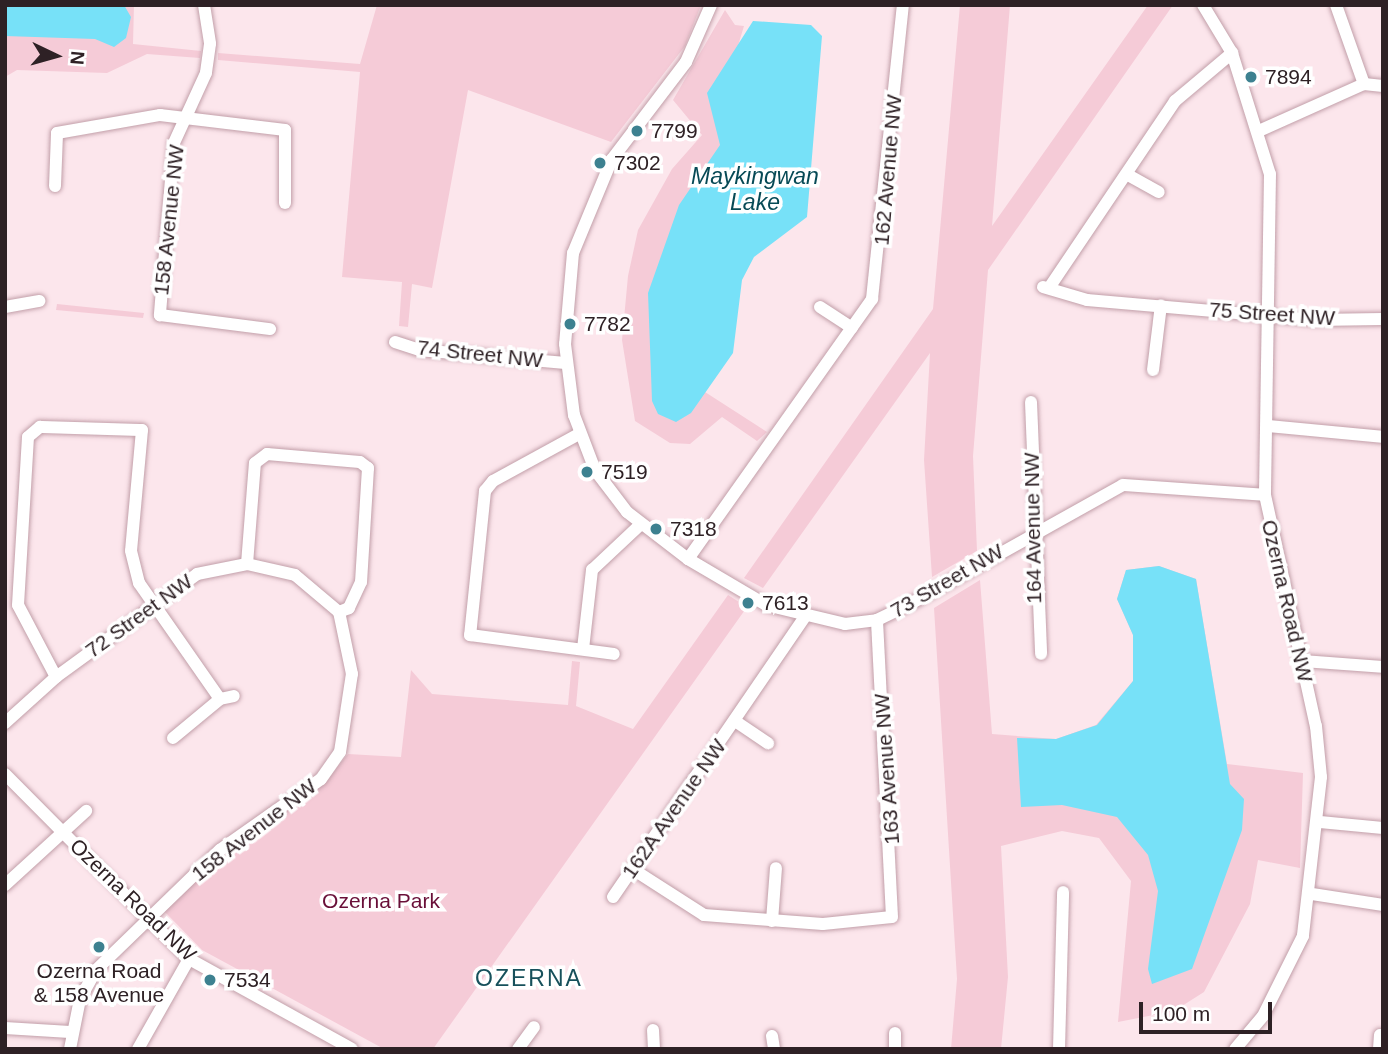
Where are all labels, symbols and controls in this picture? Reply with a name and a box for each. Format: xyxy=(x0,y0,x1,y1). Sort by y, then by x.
north arrow xyxy=(21,21,91,91)
text: N xyxy=(66,50,88,66)
place label: 7894 xyxy=(1265,64,1312,90)
marker: 7894 xyxy=(1243,69,1259,85)
street label: 162 Avenue NW xyxy=(869,93,907,247)
place label: 7799 xyxy=(651,118,698,144)
marker: 7799 xyxy=(629,123,645,139)
street label: 158 Avenue NW xyxy=(148,143,190,297)
place label: 7302 xyxy=(614,150,661,176)
marker: 7302 xyxy=(592,155,608,171)
water label: Maykingwan Lake xyxy=(691,162,819,216)
street label: 75 Street NW xyxy=(1208,297,1336,331)
place label: 7782 xyxy=(584,311,631,337)
marker: 7782 xyxy=(562,316,578,332)
street label: 74 Street NW xyxy=(416,335,544,373)
street label: 164 Avenue NW xyxy=(1019,452,1047,604)
place label: 7519 xyxy=(601,459,648,485)
marker: 7519 xyxy=(579,464,595,480)
place label: 7318 xyxy=(670,516,717,542)
street label: Ozerna Road NW xyxy=(1256,517,1318,685)
marker: 7318 xyxy=(648,521,664,537)
street label: 73 Street NW xyxy=(886,539,1008,623)
street label: 72 Street NW xyxy=(81,569,197,663)
place label: 7613 xyxy=(762,590,809,616)
marker: 7613 xyxy=(740,595,756,611)
street label: 163 Avenue NW xyxy=(869,692,905,846)
street label: 162A Avenue NW xyxy=(616,734,732,884)
street label: 158 Avenue NW xyxy=(186,773,322,887)
street label: Ozerna Road NW xyxy=(65,833,201,967)
park label: Ozerna Park xyxy=(322,888,440,914)
marker: Ozerna Road & 158 Avenue xyxy=(91,939,107,955)
place label: Ozerna Road & 158 Avenue xyxy=(33,958,165,1008)
district label: OZERNA xyxy=(476,964,582,992)
place label: 7534 xyxy=(224,967,271,993)
marker: 7534 xyxy=(202,972,218,988)
scale bar xyxy=(1143,988,1276,1032)
text: 100 m xyxy=(1152,1002,1210,1025)

